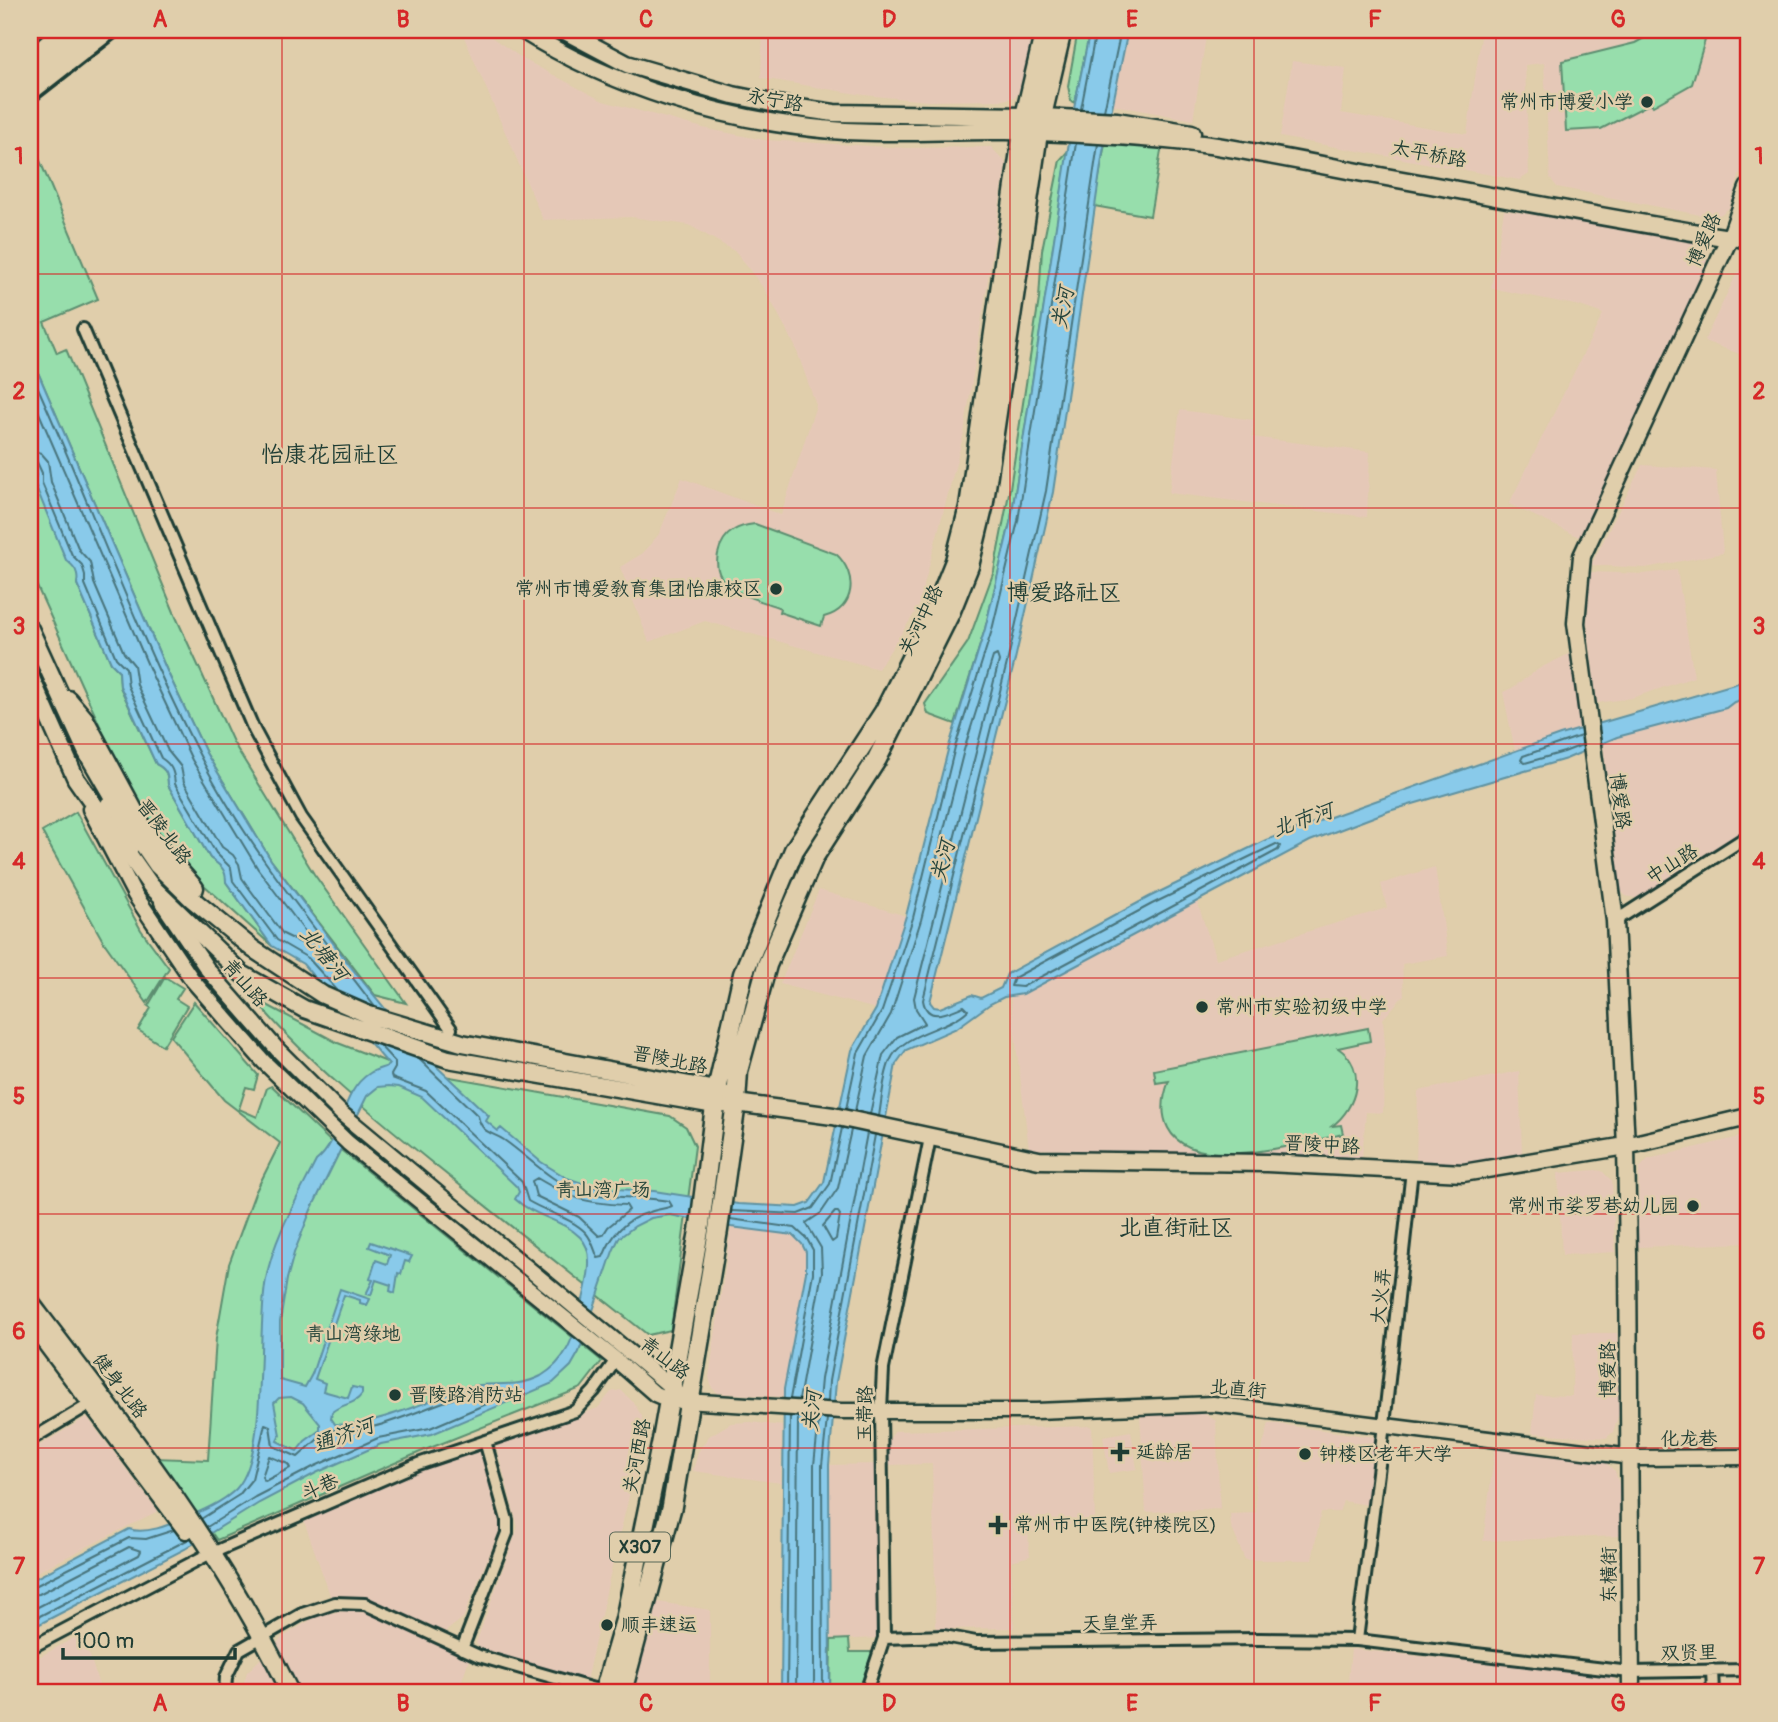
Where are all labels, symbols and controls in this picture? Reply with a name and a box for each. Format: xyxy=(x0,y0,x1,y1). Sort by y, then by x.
text: A xyxy=(153,5,168,34)
text: B xyxy=(396,5,410,34)
text: C xyxy=(639,5,653,34)
text: D xyxy=(882,5,896,34)
text: E xyxy=(1126,5,1138,34)
text: F xyxy=(1368,5,1382,34)
text: G xyxy=(1610,5,1626,34)
street label: 永宁路 xyxy=(745,83,805,117)
place label: 常州市博爱小学 xyxy=(1500,90,1633,114)
marker: 常州市博爱小学 xyxy=(1639,94,1655,110)
street label: 太平桥路 xyxy=(1389,136,1469,172)
text: 1 xyxy=(15,142,24,171)
text: 1 xyxy=(1755,142,1764,171)
street label: 博爱路 xyxy=(1681,209,1727,271)
water label: 关河 xyxy=(1046,282,1081,331)
text: 2 xyxy=(13,377,26,406)
text: 2 xyxy=(1753,377,1766,406)
district label: 怡康花园社区 xyxy=(261,440,399,469)
place label: 常州市博爱教育集团怡康校区 xyxy=(515,577,762,601)
district label: 博爱路社区 xyxy=(1007,578,1122,607)
marker: 常州市博爱教育集团怡康校区 xyxy=(768,581,784,597)
street label: 关河中路 xyxy=(894,581,948,659)
text: 3 xyxy=(13,612,25,641)
text: 3 xyxy=(1753,612,1765,641)
street label: 博爱路 xyxy=(1605,771,1635,831)
street label: 晋陵北路 xyxy=(132,794,196,870)
water label: 北市河 xyxy=(1269,796,1340,843)
water label: 关河 xyxy=(925,834,962,885)
street label: 中山路 xyxy=(1641,839,1703,889)
text: 4 xyxy=(12,847,26,876)
text: 4 xyxy=(1752,847,1766,876)
water label: 北塘河 xyxy=(294,921,356,989)
street label: 青山路 xyxy=(217,954,273,1012)
place label: 常州市实验初级中学 xyxy=(1216,995,1387,1019)
marker: 常州市实验初级中学 xyxy=(1194,999,1210,1015)
street label: 晋陵北路 xyxy=(630,1041,710,1079)
text: 5 xyxy=(13,1082,25,1111)
text: 5 xyxy=(1753,1082,1765,1111)
street label: 晋陵中路 xyxy=(1283,1131,1361,1159)
park label: 青山湾广场 xyxy=(555,1178,651,1202)
place label: 常州市娑罗巷幼儿园 xyxy=(1508,1194,1679,1218)
marker: 常州市娑罗巷幼儿园 xyxy=(1685,1198,1701,1214)
district label: 北直街社区 xyxy=(1119,1213,1234,1242)
street label: 大火弄 xyxy=(1366,1266,1396,1326)
text: 6 xyxy=(12,1317,26,1346)
text: 6 xyxy=(1752,1317,1766,1346)
park label: 青山湾绿地 xyxy=(305,1322,401,1346)
street label: 青山路 xyxy=(635,1331,695,1385)
street label: 博爱路 xyxy=(1596,1341,1620,1399)
street label: 健身北路 xyxy=(88,1348,152,1424)
street label: 北直街 xyxy=(1209,1375,1267,1403)
place label: 晋陵路消防站 xyxy=(409,1383,523,1407)
street label: 玉带路 xyxy=(853,1385,877,1443)
water label: 关河 xyxy=(796,1386,828,1433)
marker: 晋陵路消防站 xyxy=(387,1387,403,1403)
water label: 通济河 xyxy=(310,1411,381,1458)
street label: 关河西路 xyxy=(618,1416,656,1496)
street label: 化龙巷 xyxy=(1660,1427,1718,1451)
place label: 延龄居 xyxy=(1136,1440,1193,1464)
marker: 延龄居 xyxy=(1110,1442,1130,1462)
place label: 钟楼区老年大学 xyxy=(1319,1442,1452,1466)
marker: 钟楼区老年大学 xyxy=(1297,1446,1313,1462)
street label: 斗巷 xyxy=(298,1469,342,1505)
place label: 常州市中医院(钟楼院区) xyxy=(1014,1513,1217,1537)
marker: 常州市中医院(钟楼院区) xyxy=(988,1515,1008,1535)
road number: X307 xyxy=(610,1532,670,1562)
street label: 东横街 xyxy=(1597,1546,1621,1604)
text: 7 xyxy=(13,1552,26,1581)
text: 7 xyxy=(1753,1552,1766,1581)
street label: 天皇堂弄 xyxy=(1082,1610,1158,1636)
place label: 顺丰速运 xyxy=(621,1613,697,1637)
scale bar xyxy=(63,1617,234,1661)
marker: 顺丰速运 xyxy=(599,1617,615,1633)
text: 100 m xyxy=(74,1628,134,1655)
street label: 双贤里 xyxy=(1660,1641,1718,1665)
text: A xyxy=(153,1689,168,1718)
text: B xyxy=(396,1689,410,1718)
text: C xyxy=(639,1689,653,1718)
text: D xyxy=(882,1689,896,1718)
text: E xyxy=(1126,1689,1138,1718)
text: F xyxy=(1368,1689,1382,1718)
text: G xyxy=(1610,1689,1626,1718)

